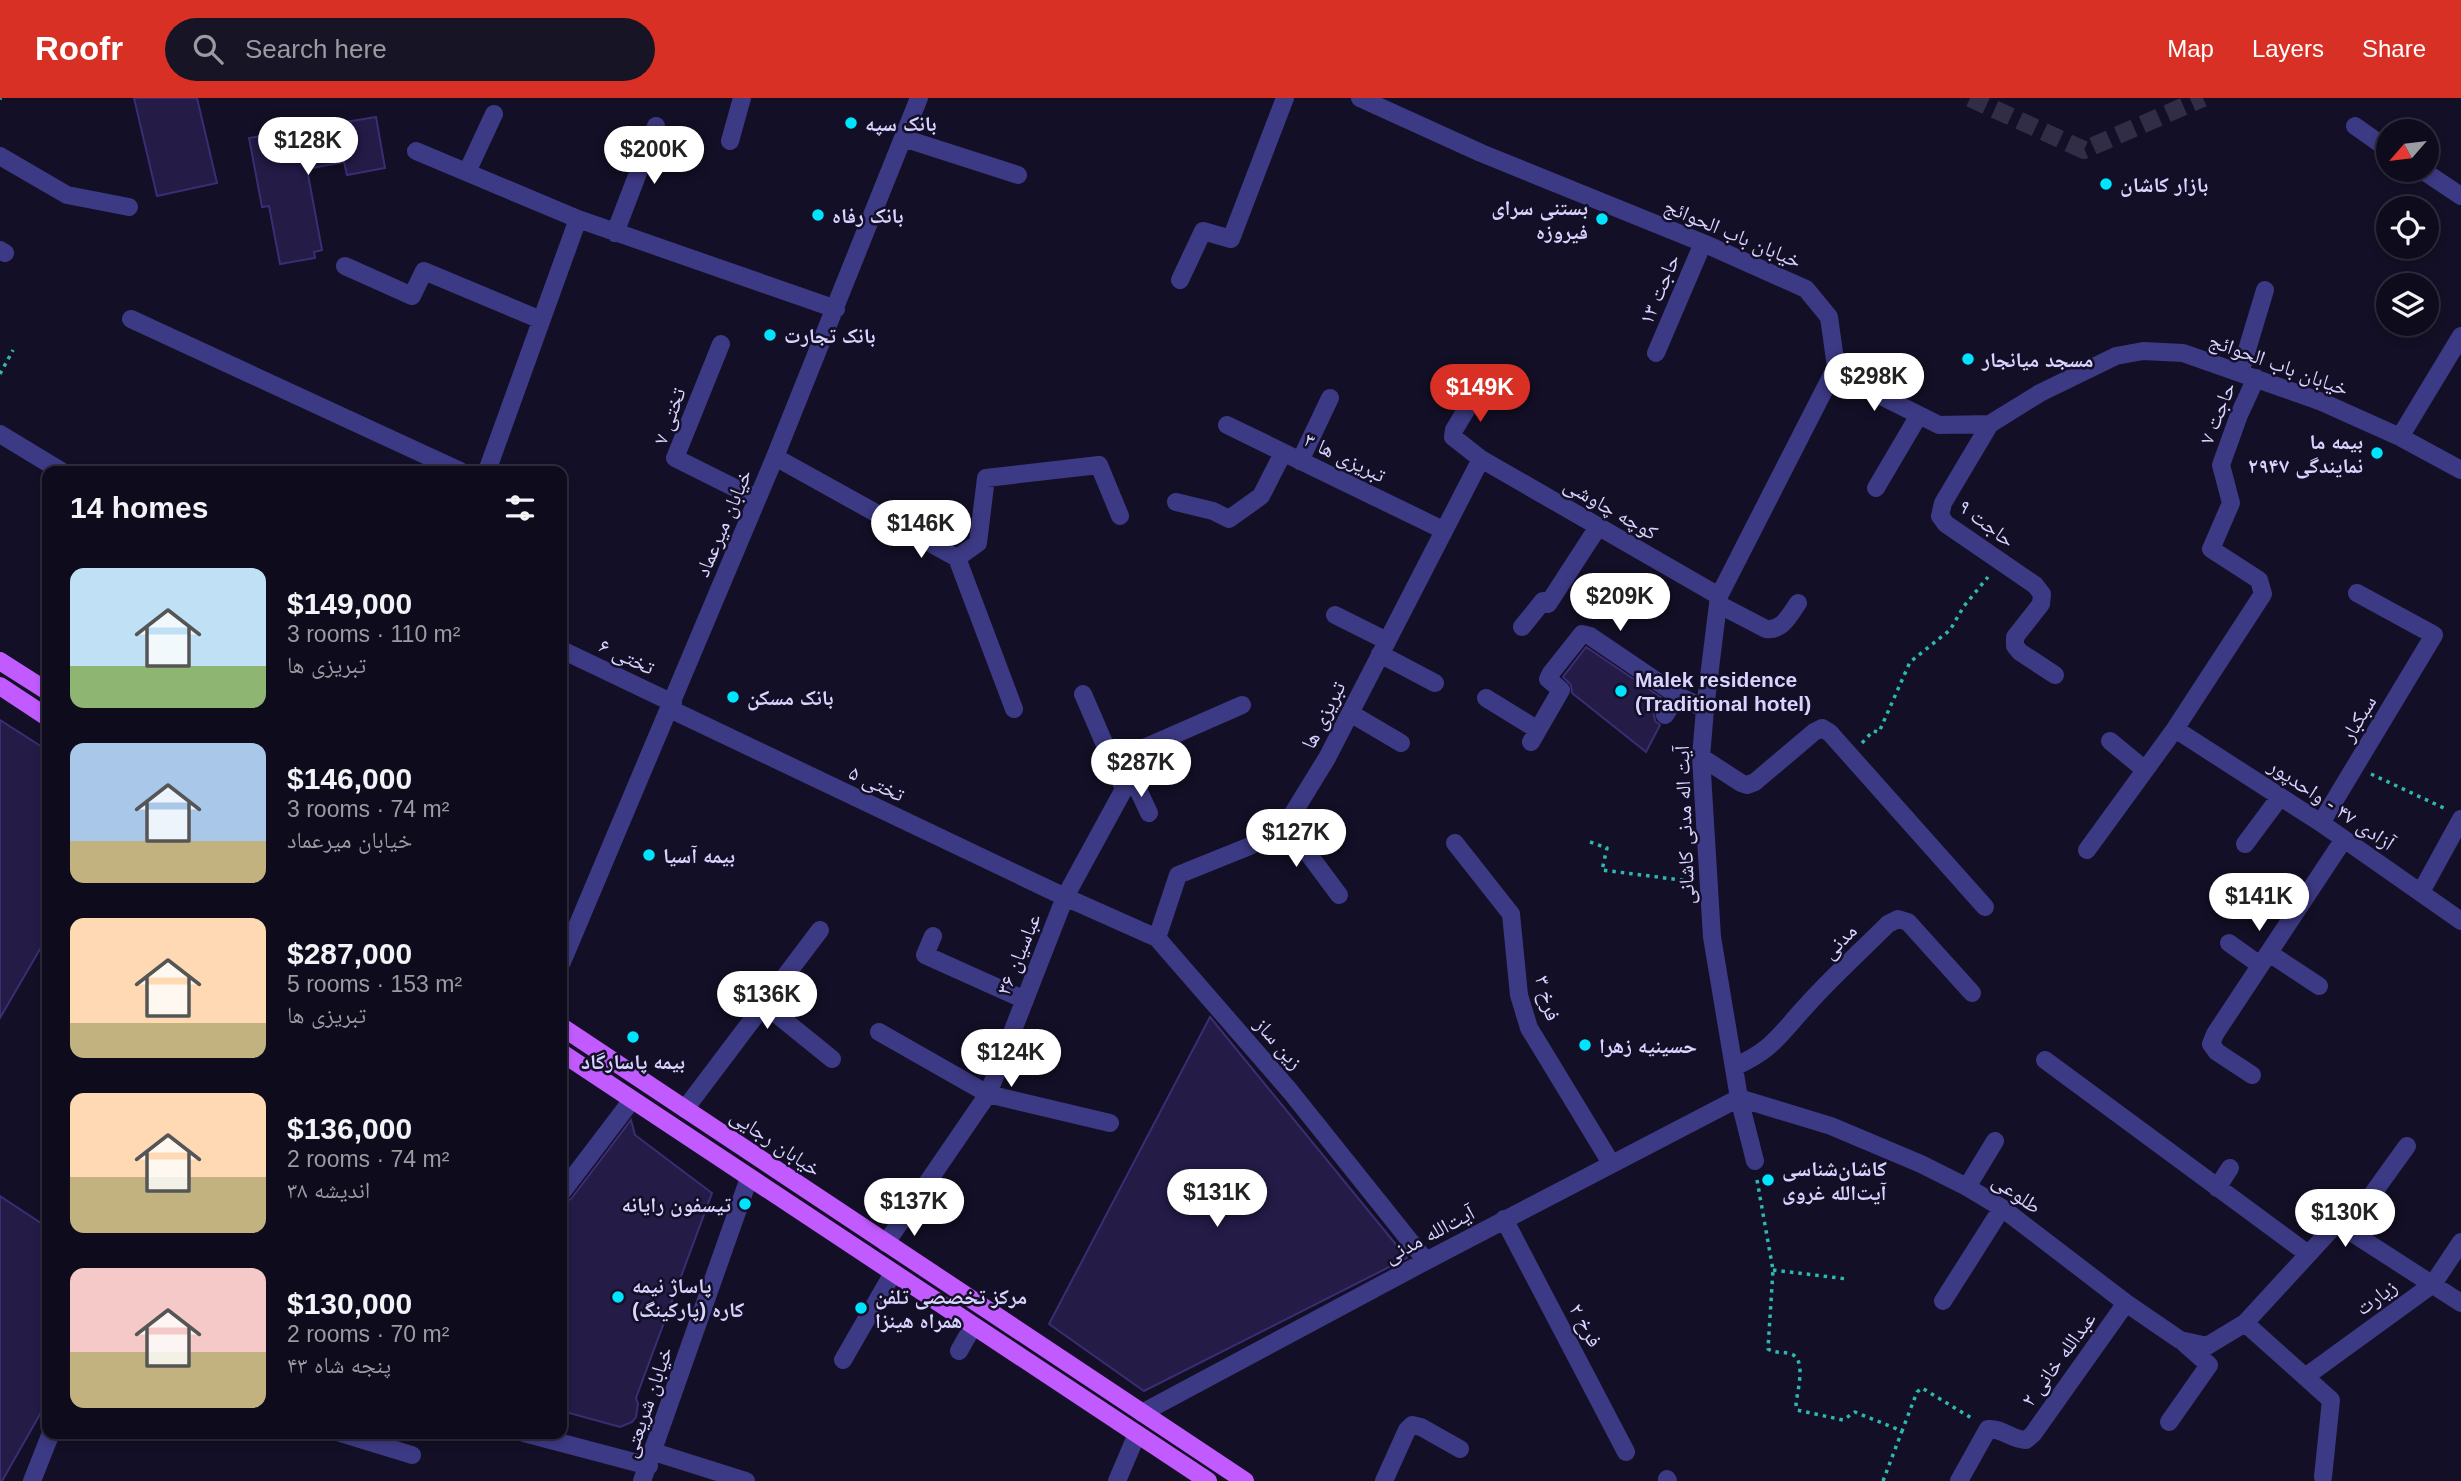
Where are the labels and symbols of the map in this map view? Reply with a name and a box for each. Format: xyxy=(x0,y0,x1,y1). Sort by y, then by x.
place label: بانک سپه xyxy=(865,112,937,136)
marker: بانک سپه xyxy=(843,115,859,131)
pin: $128K xyxy=(259,118,357,177)
north arrow xyxy=(2376,119,2440,182)
pin: $200K xyxy=(605,126,703,186)
place label: بازار کاشان xyxy=(2120,173,2208,197)
marker: بازار کاشان xyxy=(2098,176,2114,192)
street label: خیابان باب الحوائج xyxy=(1660,194,1805,274)
place label: بستنی سرای فیروزه xyxy=(1491,196,1588,244)
place label: بانک رفاه xyxy=(832,204,903,227)
marker: بانک رفاه xyxy=(810,207,826,223)
marker: بستنی سرای فیروزه xyxy=(1594,211,1610,227)
street label: حاجت ۱۳ xyxy=(1634,250,1684,328)
place label: بانک تجارت xyxy=(784,324,875,347)
marker: بانک تجارت xyxy=(762,327,778,343)
street label: خیابان باب الحوائج xyxy=(2205,328,2352,402)
place label: مسجد میانجار xyxy=(1981,348,2093,371)
marker: مسجد میانجار xyxy=(1960,351,1976,367)
pin: $298K xyxy=(1825,354,1923,413)
pin: $149K xyxy=(1431,364,1529,424)
street label: حاجت ۷ xyxy=(2194,379,2240,447)
street label: تختی ۷ xyxy=(648,385,692,448)
street label: تبریزی ها ۳ xyxy=(1300,427,1389,487)
place label: بیمه ما نمایندگی ۲۹۴۷ xyxy=(2248,430,2363,479)
marker: بیمه ما نمایندگی ۲۹۴۷ xyxy=(2369,445,2385,461)
street label: خیابان میرعماد xyxy=(690,466,757,581)
street label: کوچه چاوشی xyxy=(1559,472,1662,546)
street label: حاجت ۹ xyxy=(1954,494,2020,552)
pin: $146K xyxy=(872,500,970,560)
pin: $209K xyxy=(1571,574,1669,633)
street label: تختی ۶ xyxy=(595,633,658,681)
place label: Malek residence (Traditional hotel) xyxy=(1635,668,1811,715)
street label: تبریزی ها xyxy=(1296,678,1351,753)
marker: Malek residence (Traditional hotel) xyxy=(1613,683,1629,699)
place label: بانک مسکن xyxy=(747,686,834,711)
marker: بانک مسکن xyxy=(725,689,741,705)
street label: سبکبار xyxy=(2335,691,2381,746)
pin: $287K xyxy=(1092,740,1190,799)
street label: آیت اله مدنی کاشانی xyxy=(1670,744,1700,905)
street label: آزادی ۴۷ - واحدپور xyxy=(2263,753,2400,856)
street label: تختی ۵ xyxy=(845,760,908,808)
pin: $127K xyxy=(1247,810,1345,869)
place label: بیمه آسیا xyxy=(663,844,735,867)
marker: بیمه آسیا xyxy=(641,847,657,863)
pin: $141K xyxy=(2210,874,2308,933)
street label: عباسیان ۳۶ xyxy=(991,910,1046,998)
street label: مدنی xyxy=(1817,919,1863,965)
pin: $136K xyxy=(718,972,816,1031)
street label: فرخ ۳ xyxy=(1529,973,1565,1024)
street label: زین ساز xyxy=(1248,1012,1308,1075)
marker: بیمه پاسارگاد xyxy=(625,1029,641,1045)
pin: $124K xyxy=(962,1030,1060,1089)
place label: حسینیه زهرا xyxy=(1599,1034,1697,1058)
marker: حسینیه زهرا xyxy=(1577,1037,1593,1053)
place label: بیمه پاسارگاد xyxy=(581,1050,685,1074)
street label: خیابان رجایی xyxy=(725,1103,825,1182)
place label: کاشان‌شناسی آیت‌الله غروی xyxy=(1782,1157,1887,1205)
street label: طلوعی xyxy=(1987,1168,2046,1220)
pin: $131K xyxy=(1168,1170,1266,1229)
marker: کاشان‌شناسی آیت‌الله غروی xyxy=(1760,1172,1776,1188)
pin: $137K xyxy=(865,1178,963,1238)
pin: $130K xyxy=(2296,1190,2394,1249)
place label: تیسفون رایانه xyxy=(621,1193,731,1217)
marker: تیسفون رایانه xyxy=(737,1196,753,1212)
street label: آیت‌الله مدنی xyxy=(1380,1200,1480,1269)
place label: پاساژ نیمه کاره (پارکینگ) xyxy=(632,1274,744,1322)
street label: زیارت xyxy=(2351,1274,2401,1320)
place label: مرکز تخصصی تلفن همراه هینزا xyxy=(875,1285,1027,1333)
marker: پاساژ نیمه کاره (پارکینگ) xyxy=(610,1289,626,1305)
street label: فرخ ۲ xyxy=(1563,1299,1607,1352)
marker: مرکز تخصصی تلفن همراه هینزا xyxy=(853,1300,869,1316)
street label: عبدالله خانی ۲ xyxy=(2016,1307,2102,1412)
street label: خیابان شریعتی xyxy=(617,1344,679,1461)

